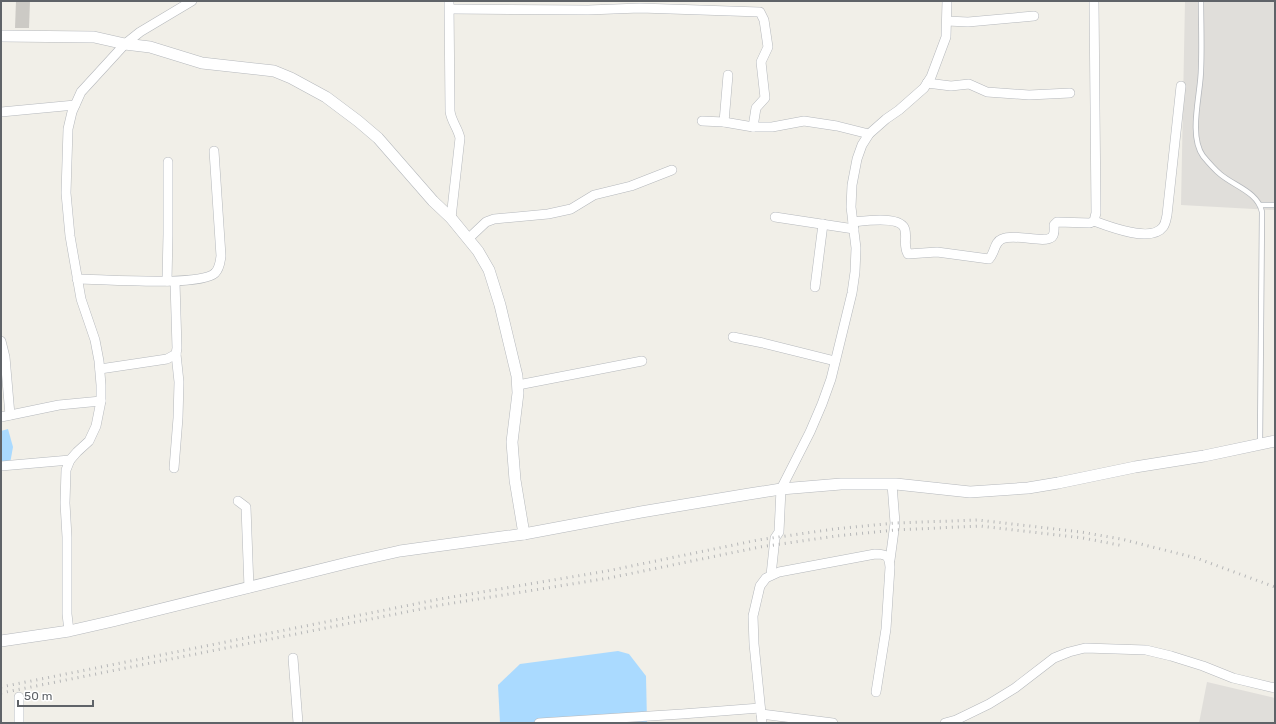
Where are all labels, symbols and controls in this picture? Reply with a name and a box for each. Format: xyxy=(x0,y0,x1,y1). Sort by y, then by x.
scale bar xyxy=(18,682,93,708)
text: 50 m xyxy=(24,689,52,703)

